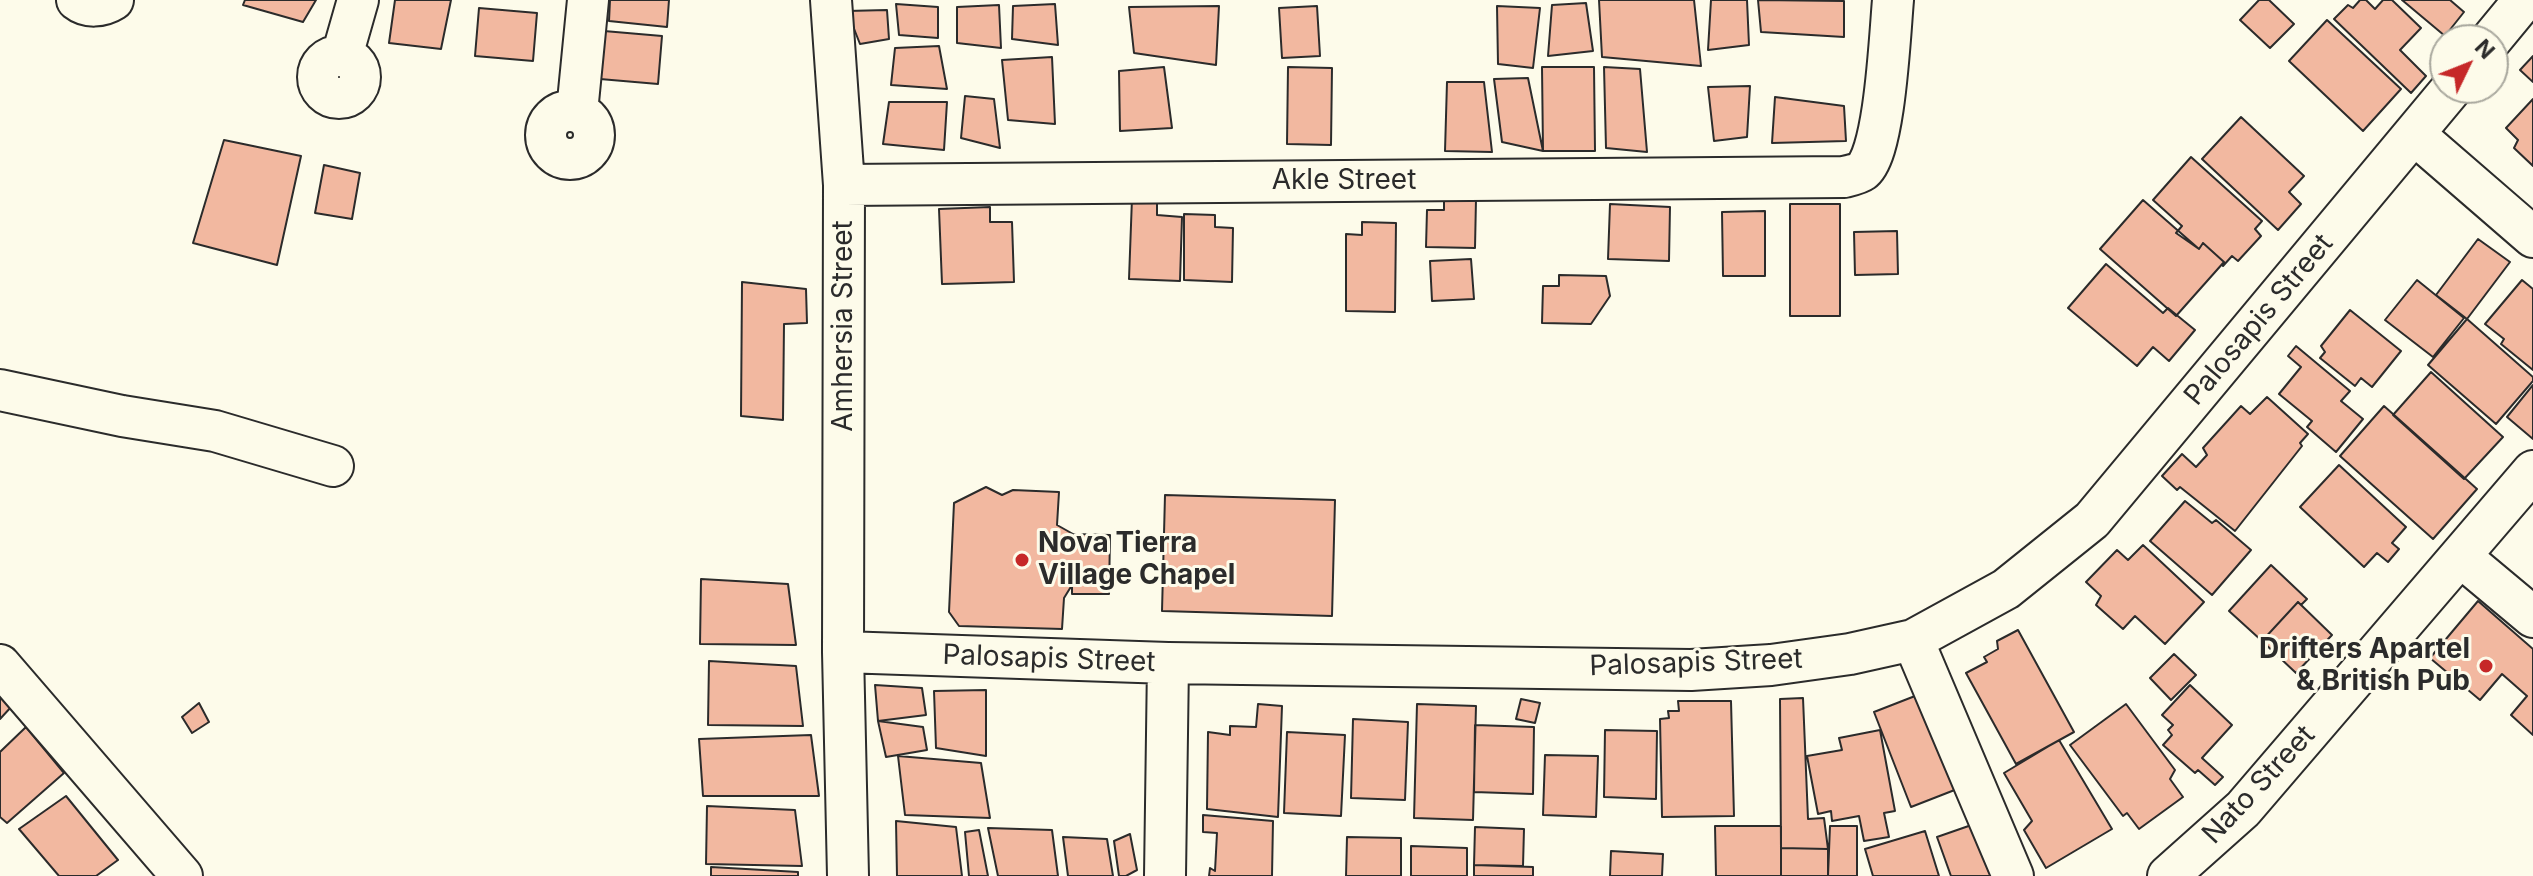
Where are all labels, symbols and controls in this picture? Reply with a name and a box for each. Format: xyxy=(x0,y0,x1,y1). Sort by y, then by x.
north arrow xyxy=(2429,24,2509,104)
text: N xyxy=(2470,34,2500,64)
street label: Akle Street xyxy=(1272,164,1416,198)
street label: Amhersia Street xyxy=(827,220,861,432)
street label: Palosapis Street xyxy=(2178,228,2340,412)
place label: Nova Tierra Village Chapel xyxy=(1038,527,1235,593)
marker: Nova Tierra Village Chapel xyxy=(1013,551,1031,569)
place label: Drifters Apartel & British Pub xyxy=(2259,633,2470,699)
street label: Palosapis Street xyxy=(942,638,1156,680)
street label: Palosapis Street xyxy=(1589,642,1803,684)
marker: Drifters Apartel & British Pub xyxy=(2477,657,2495,675)
street label: Nato Street xyxy=(2196,719,2322,851)

